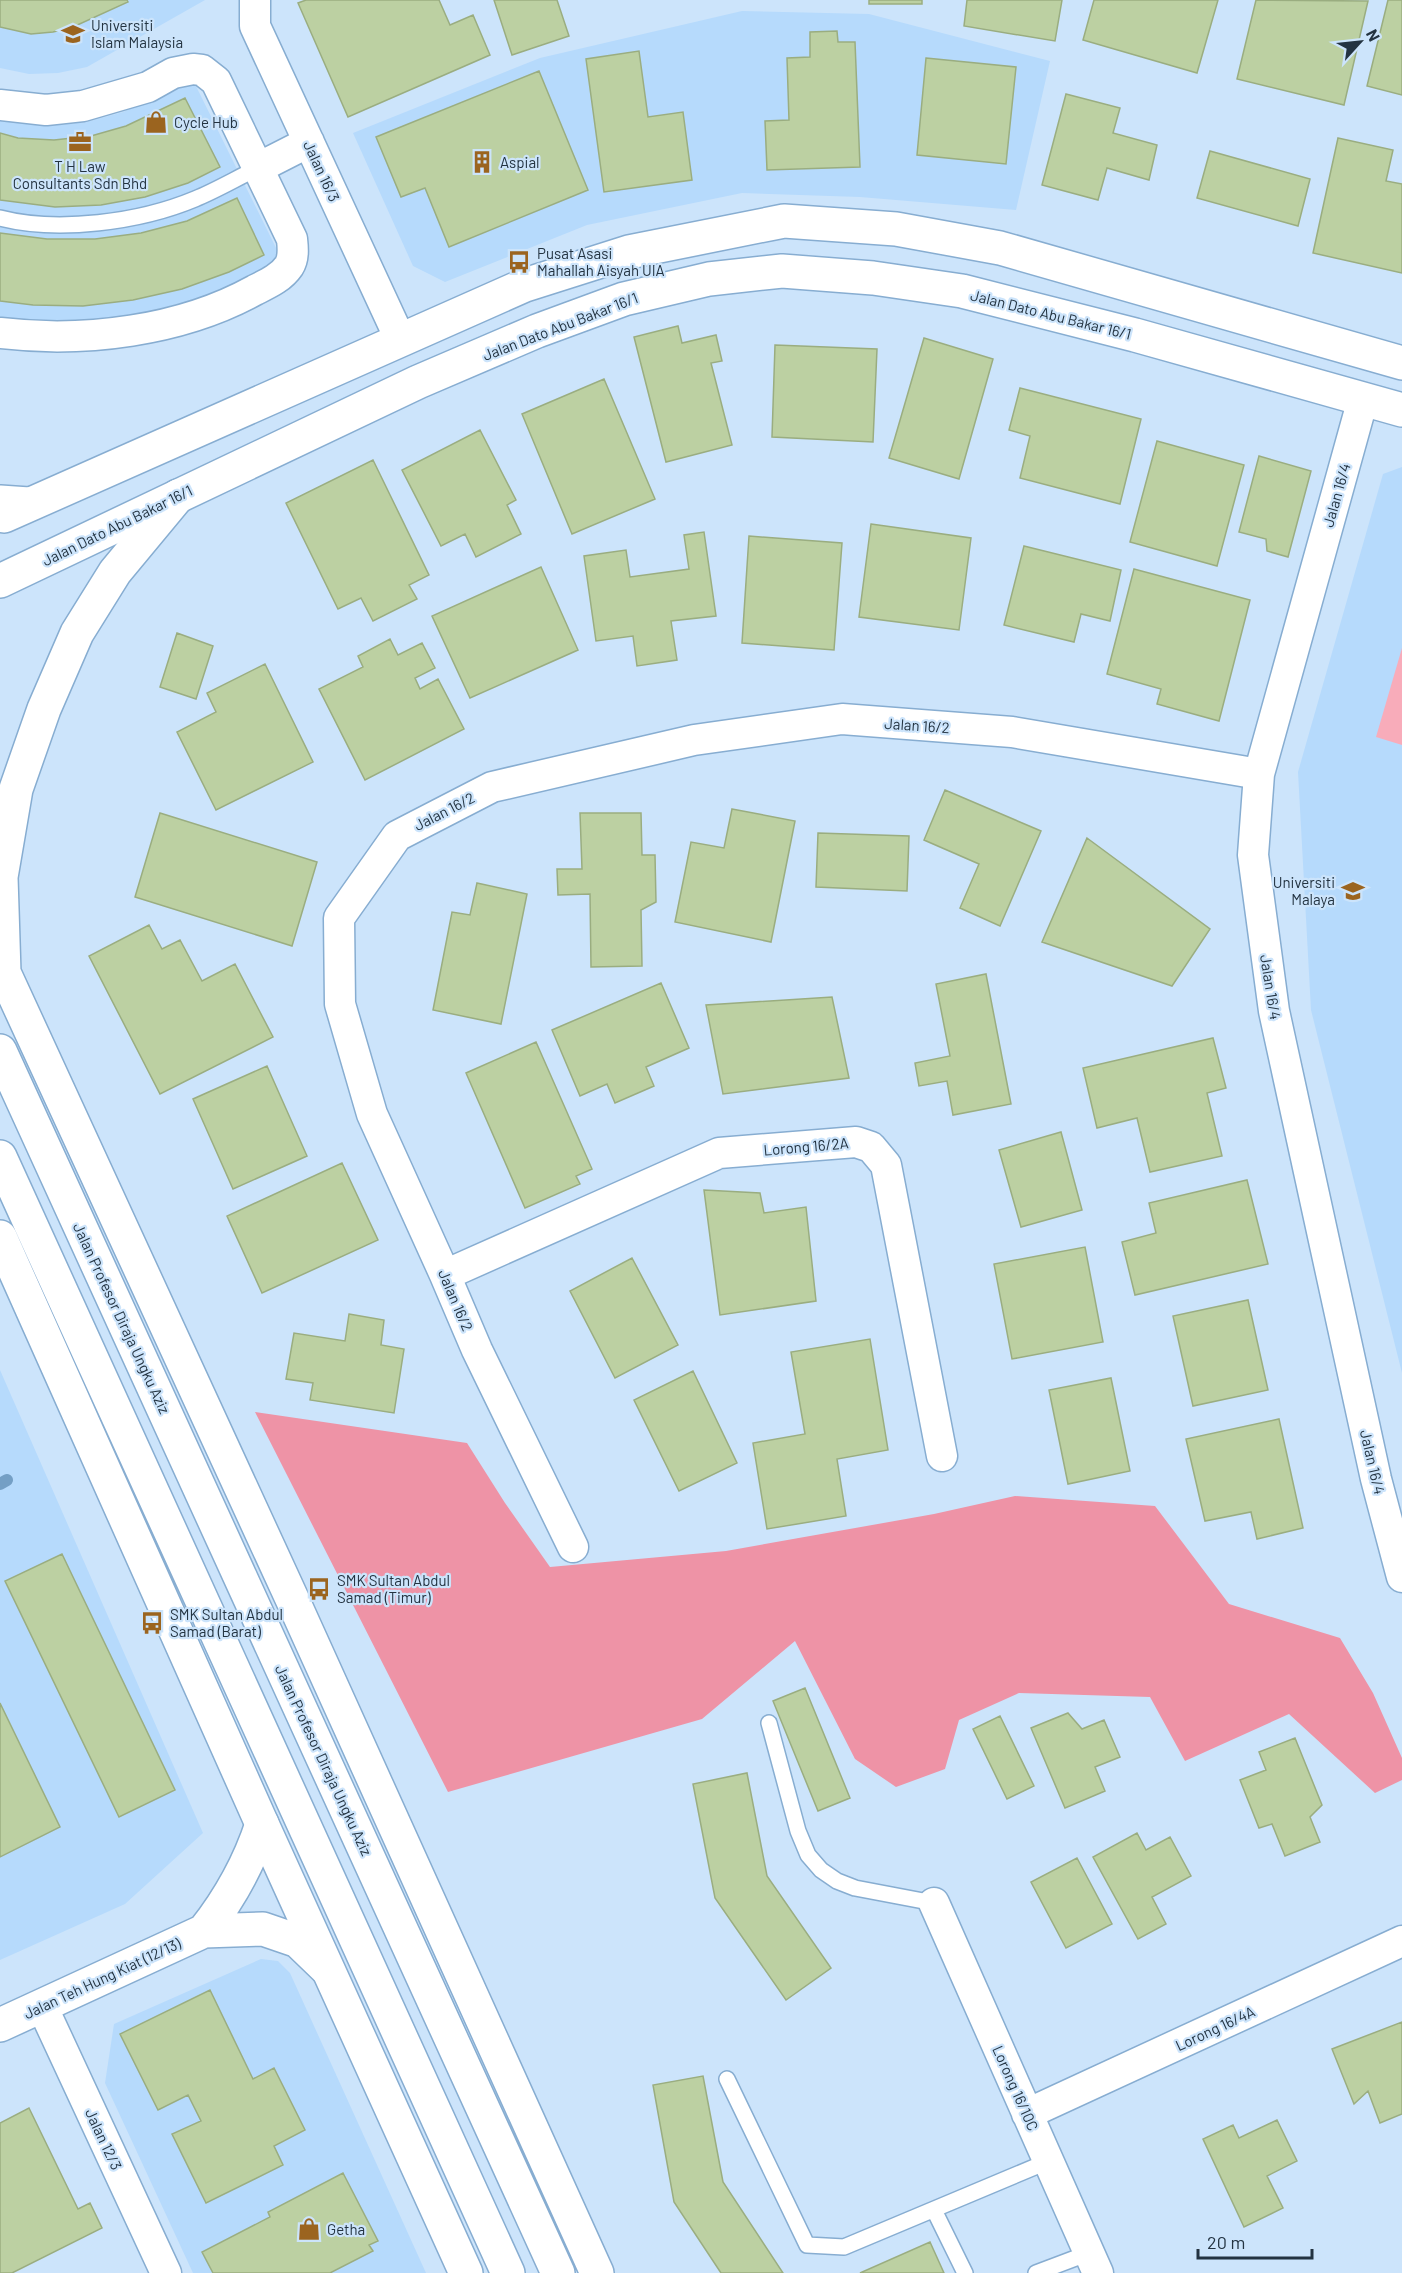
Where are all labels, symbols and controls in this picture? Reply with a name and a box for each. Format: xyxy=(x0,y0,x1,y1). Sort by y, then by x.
north arrow xyxy=(1330,12,1390,72)
place label: Universiti Islam Malaysia xyxy=(91,16,183,51)
school or university icon: Universiti Islam Malaysia xyxy=(60,21,86,47)
text: N xyxy=(1363,26,1385,44)
shop icon: Cycle Hub xyxy=(143,109,169,135)
place label: Cycle Hub xyxy=(174,113,238,131)
office icon: T H Law Consultants Sdn Bhd xyxy=(67,129,93,155)
street label: Jalan 16/3 xyxy=(300,138,344,204)
building icon: Aspial xyxy=(469,149,495,175)
place label: Aspial xyxy=(500,153,540,171)
place label: T H Law Consultants Sdn Bhd xyxy=(13,157,147,192)
place label: Pusat Asasi Mahallah Aisyah UIA xyxy=(537,244,665,279)
bus stop icon: Pusat Asasi Mahallah Aisyah UIA xyxy=(506,249,532,275)
street label: Jalan Dato Abu Bakar 16/1 xyxy=(969,285,1133,343)
street label: Jalan Dato Abu Bakar 16/1 xyxy=(480,288,640,364)
street label: Jalan 16/4 xyxy=(1318,461,1354,529)
street label: Jalan Dato Abu Bakar 16/1 xyxy=(39,481,195,569)
street label: Jalan 16/2 xyxy=(884,714,950,736)
street label: Jalan 16/2 xyxy=(411,788,477,834)
place label: Universiti Malaya xyxy=(1273,873,1335,908)
school or university icon: Universiti Malaya xyxy=(1340,878,1366,904)
street label: Jalan 16/4 xyxy=(1257,953,1285,1021)
street label: Lorong 16/2A xyxy=(763,1133,849,1159)
street label: Jalan Profesor Diraja Ungku Aziz xyxy=(70,1220,174,1417)
street label: Jalan 16/2 xyxy=(435,1266,477,1334)
street label: Jalan 16/4 xyxy=(1357,1428,1389,1496)
place label: SMK Sultan Abdul Samad (Timur) xyxy=(337,1571,450,1606)
bus stop icon: SMK Sultan Abdul Samad (Timur) xyxy=(306,1576,332,1602)
place label: SMK Sultan Abdul Samad (Barat) xyxy=(170,1605,283,1640)
bus stop icon: SMK Sultan Abdul Samad (Barat) xyxy=(139,1610,165,1636)
street label: Jalan Profesor Diraja Ungku Aziz xyxy=(272,1662,376,1859)
street label: Jalan Teh Hung Kiat (12/13) xyxy=(21,1934,183,2022)
street label: Lorong 16/4A xyxy=(1172,2002,1258,2054)
street label: Lorong 16/10C xyxy=(989,2043,1043,2133)
street label: Jalan 12/3 xyxy=(82,2105,126,2173)
shop icon: Getha xyxy=(296,2216,322,2242)
place label: Getha xyxy=(327,2220,365,2238)
scale bar xyxy=(1198,2222,1312,2260)
text: 20 m xyxy=(1207,2231,1245,2253)

